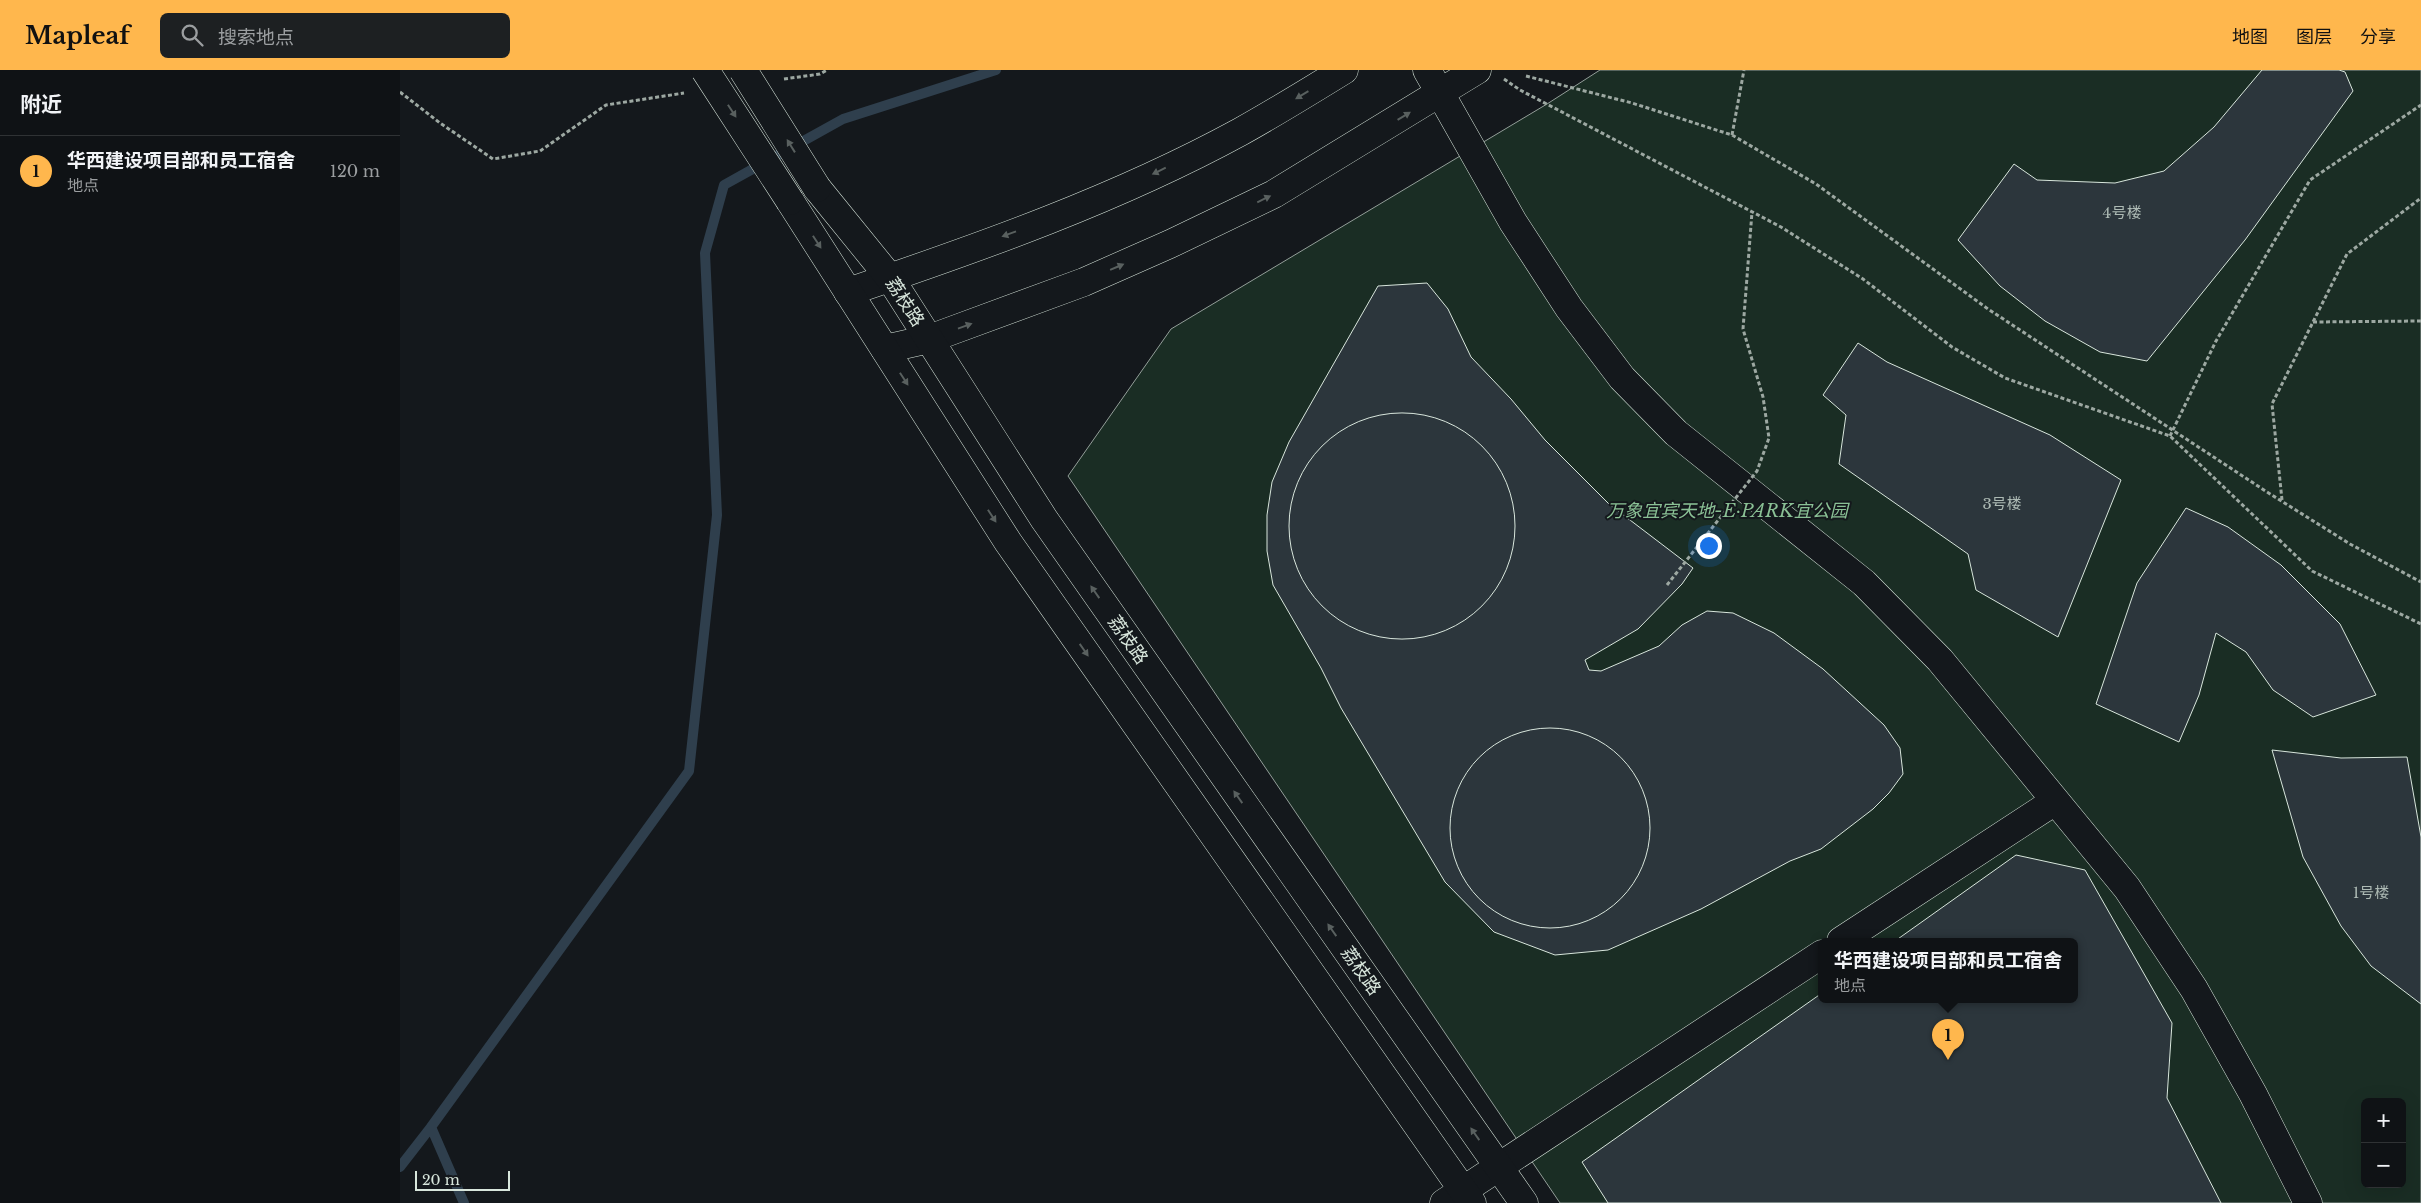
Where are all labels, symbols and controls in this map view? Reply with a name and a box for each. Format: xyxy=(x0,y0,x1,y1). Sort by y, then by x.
search box xyxy=(160,13,510,58)
text: Mapleaf xyxy=(25,21,130,50)
icon: search xyxy=(178,21,206,49)
text: 搜索地点 xyxy=(218,26,294,49)
text: 地图 xyxy=(2232,26,2268,48)
text: 图层 xyxy=(2296,26,2332,48)
text: 分享 xyxy=(2360,26,2396,48)
one-way arrow xyxy=(1296,90,1309,99)
text: 附近 xyxy=(20,92,62,118)
one-way arrow xyxy=(727,104,736,118)
one-way arrow xyxy=(1397,111,1410,120)
one-way arrow xyxy=(786,140,796,153)
text: 华西建设项目部和员工宿舍 xyxy=(67,149,295,172)
text: 1 xyxy=(33,161,39,181)
text: 120 m xyxy=(330,161,380,181)
one-way arrow xyxy=(1152,167,1166,175)
text: 地点 xyxy=(67,175,99,195)
one-way arrow xyxy=(1257,195,1271,203)
house number: 4号楼 xyxy=(2103,203,2141,222)
one-way arrow xyxy=(1002,231,1017,238)
one-way arrow xyxy=(812,235,821,249)
one-way arrow xyxy=(1110,263,1124,271)
street label: 荔枝路 xyxy=(881,273,929,331)
one-way arrow xyxy=(958,322,973,330)
one-way arrow xyxy=(899,372,909,386)
house number: 3号楼 xyxy=(1982,494,2022,513)
park label: 万象宜宾天地-E·PARK宜公园 xyxy=(1606,500,1851,522)
one-way arrow xyxy=(987,509,996,523)
your location xyxy=(1696,533,1722,559)
one-way arrow xyxy=(1090,585,1100,599)
street label: 荔枝路 xyxy=(1104,612,1152,668)
one-way arrow xyxy=(1079,643,1089,657)
one-way arrow xyxy=(1233,790,1243,804)
house number: 1号楼 xyxy=(2353,883,2389,902)
one-way arrow xyxy=(1327,923,1337,937)
popup xyxy=(1818,938,2078,1003)
street label: 荔枝路 xyxy=(1337,943,1385,999)
text: 华西建设项目部和员工宿舍 xyxy=(1834,949,2062,972)
text: 地点 xyxy=(1834,975,1866,995)
pin: 1 xyxy=(1932,1019,1964,1060)
map controls xyxy=(2361,1098,2406,1188)
button: + xyxy=(2361,1098,2406,1143)
one-way arrow xyxy=(1470,1128,1480,1141)
button: − xyxy=(2361,1143,2406,1188)
scale bar xyxy=(415,1168,510,1191)
text: 20 m xyxy=(422,1171,460,1189)

